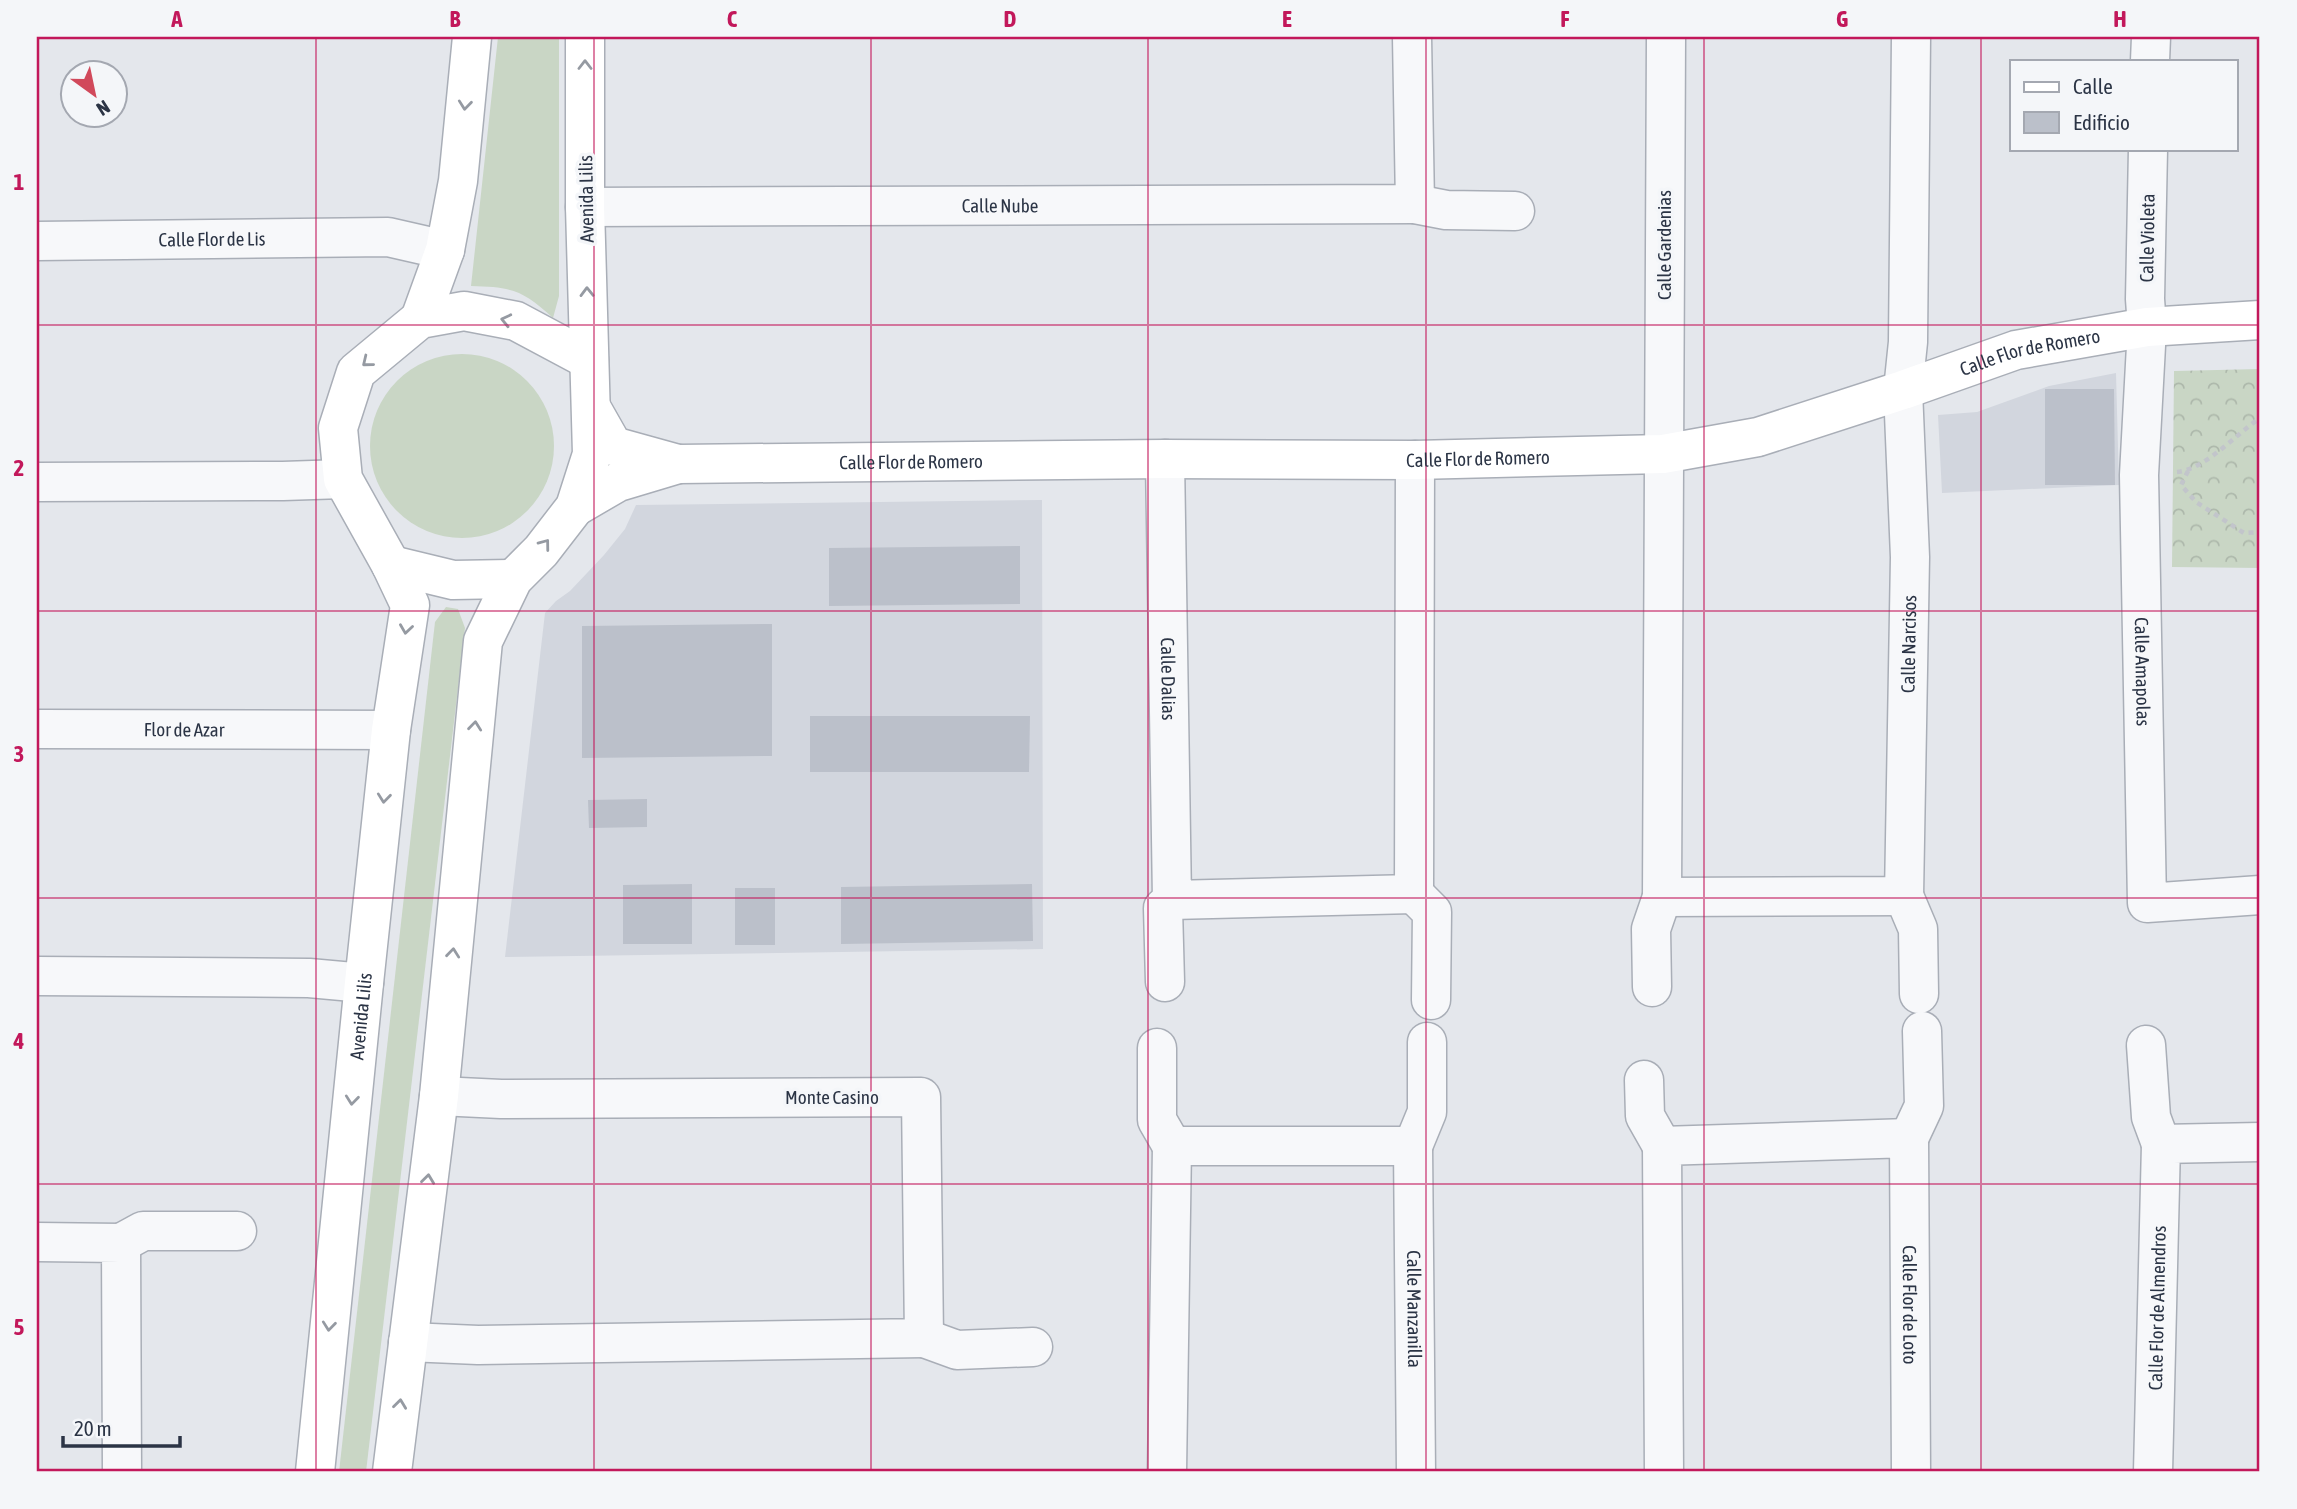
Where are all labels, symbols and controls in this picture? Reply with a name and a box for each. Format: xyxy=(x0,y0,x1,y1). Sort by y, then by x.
text: A xyxy=(170,6,183,32)
text: B xyxy=(450,6,461,32)
text: C xyxy=(727,6,738,32)
text: D xyxy=(1004,6,1017,32)
text: E xyxy=(1282,6,1292,32)
text: F xyxy=(1560,6,1570,32)
text: G xyxy=(1836,6,1848,32)
text: H xyxy=(2113,6,2127,32)
one-way arrow xyxy=(577,59,593,69)
north arrow xyxy=(60,60,130,130)
legend xyxy=(2010,60,2238,150)
text: Calle xyxy=(2073,74,2113,98)
text: N xyxy=(93,96,114,121)
one-way arrow xyxy=(458,99,473,110)
text: Edificio xyxy=(2073,110,2130,134)
street label: Avenida Lilis xyxy=(574,155,598,243)
text: 1 xyxy=(14,169,25,195)
street label: Calle Gardenias xyxy=(1653,190,1675,300)
street label: Calle Violeta xyxy=(2135,193,2159,283)
street label: Calle Nube xyxy=(962,194,1038,217)
street label: Calle Flor de Lis xyxy=(158,227,266,251)
one-way arrow xyxy=(580,286,595,297)
one-way arrow xyxy=(500,314,512,328)
street label: Calle Flor de Romero xyxy=(1957,324,2102,380)
one-way arrow xyxy=(363,354,375,367)
street label: Calle Flor de Romero xyxy=(1406,446,1550,471)
street label: Calle Flor de Romero xyxy=(839,450,983,473)
text: 2 xyxy=(14,455,24,481)
one-way arrow xyxy=(537,539,550,552)
street label: Calle Narcisos xyxy=(1897,595,1920,693)
street label: Calle Amapolas xyxy=(2131,617,2155,727)
one-way arrow xyxy=(399,623,414,635)
street label: Calle Dalias xyxy=(1157,637,1180,721)
street label: Flor de Azar xyxy=(144,718,225,741)
one-way arrow xyxy=(467,720,482,731)
text: 3 xyxy=(14,741,24,767)
one-way arrow xyxy=(377,793,392,804)
one-way arrow xyxy=(445,947,460,958)
street label: Avenida Lilis xyxy=(345,971,376,1061)
text: 4 xyxy=(13,1028,25,1054)
street label: Monte Casino xyxy=(785,1086,879,1108)
one-way arrow xyxy=(345,1094,360,1105)
one-way arrow xyxy=(421,1173,436,1185)
street label: Calle Flor de Almendros xyxy=(2144,1225,2170,1391)
street label: Calle Flor de Loto xyxy=(1899,1245,1921,1365)
street label: Calle Manzanilla xyxy=(1403,1250,1426,1368)
text: 5 xyxy=(14,1314,25,1340)
one-way arrow xyxy=(322,1320,337,1332)
one-way arrow xyxy=(393,1399,408,1410)
scale bar xyxy=(63,1404,180,1448)
text: 20 m xyxy=(74,1416,112,1440)

